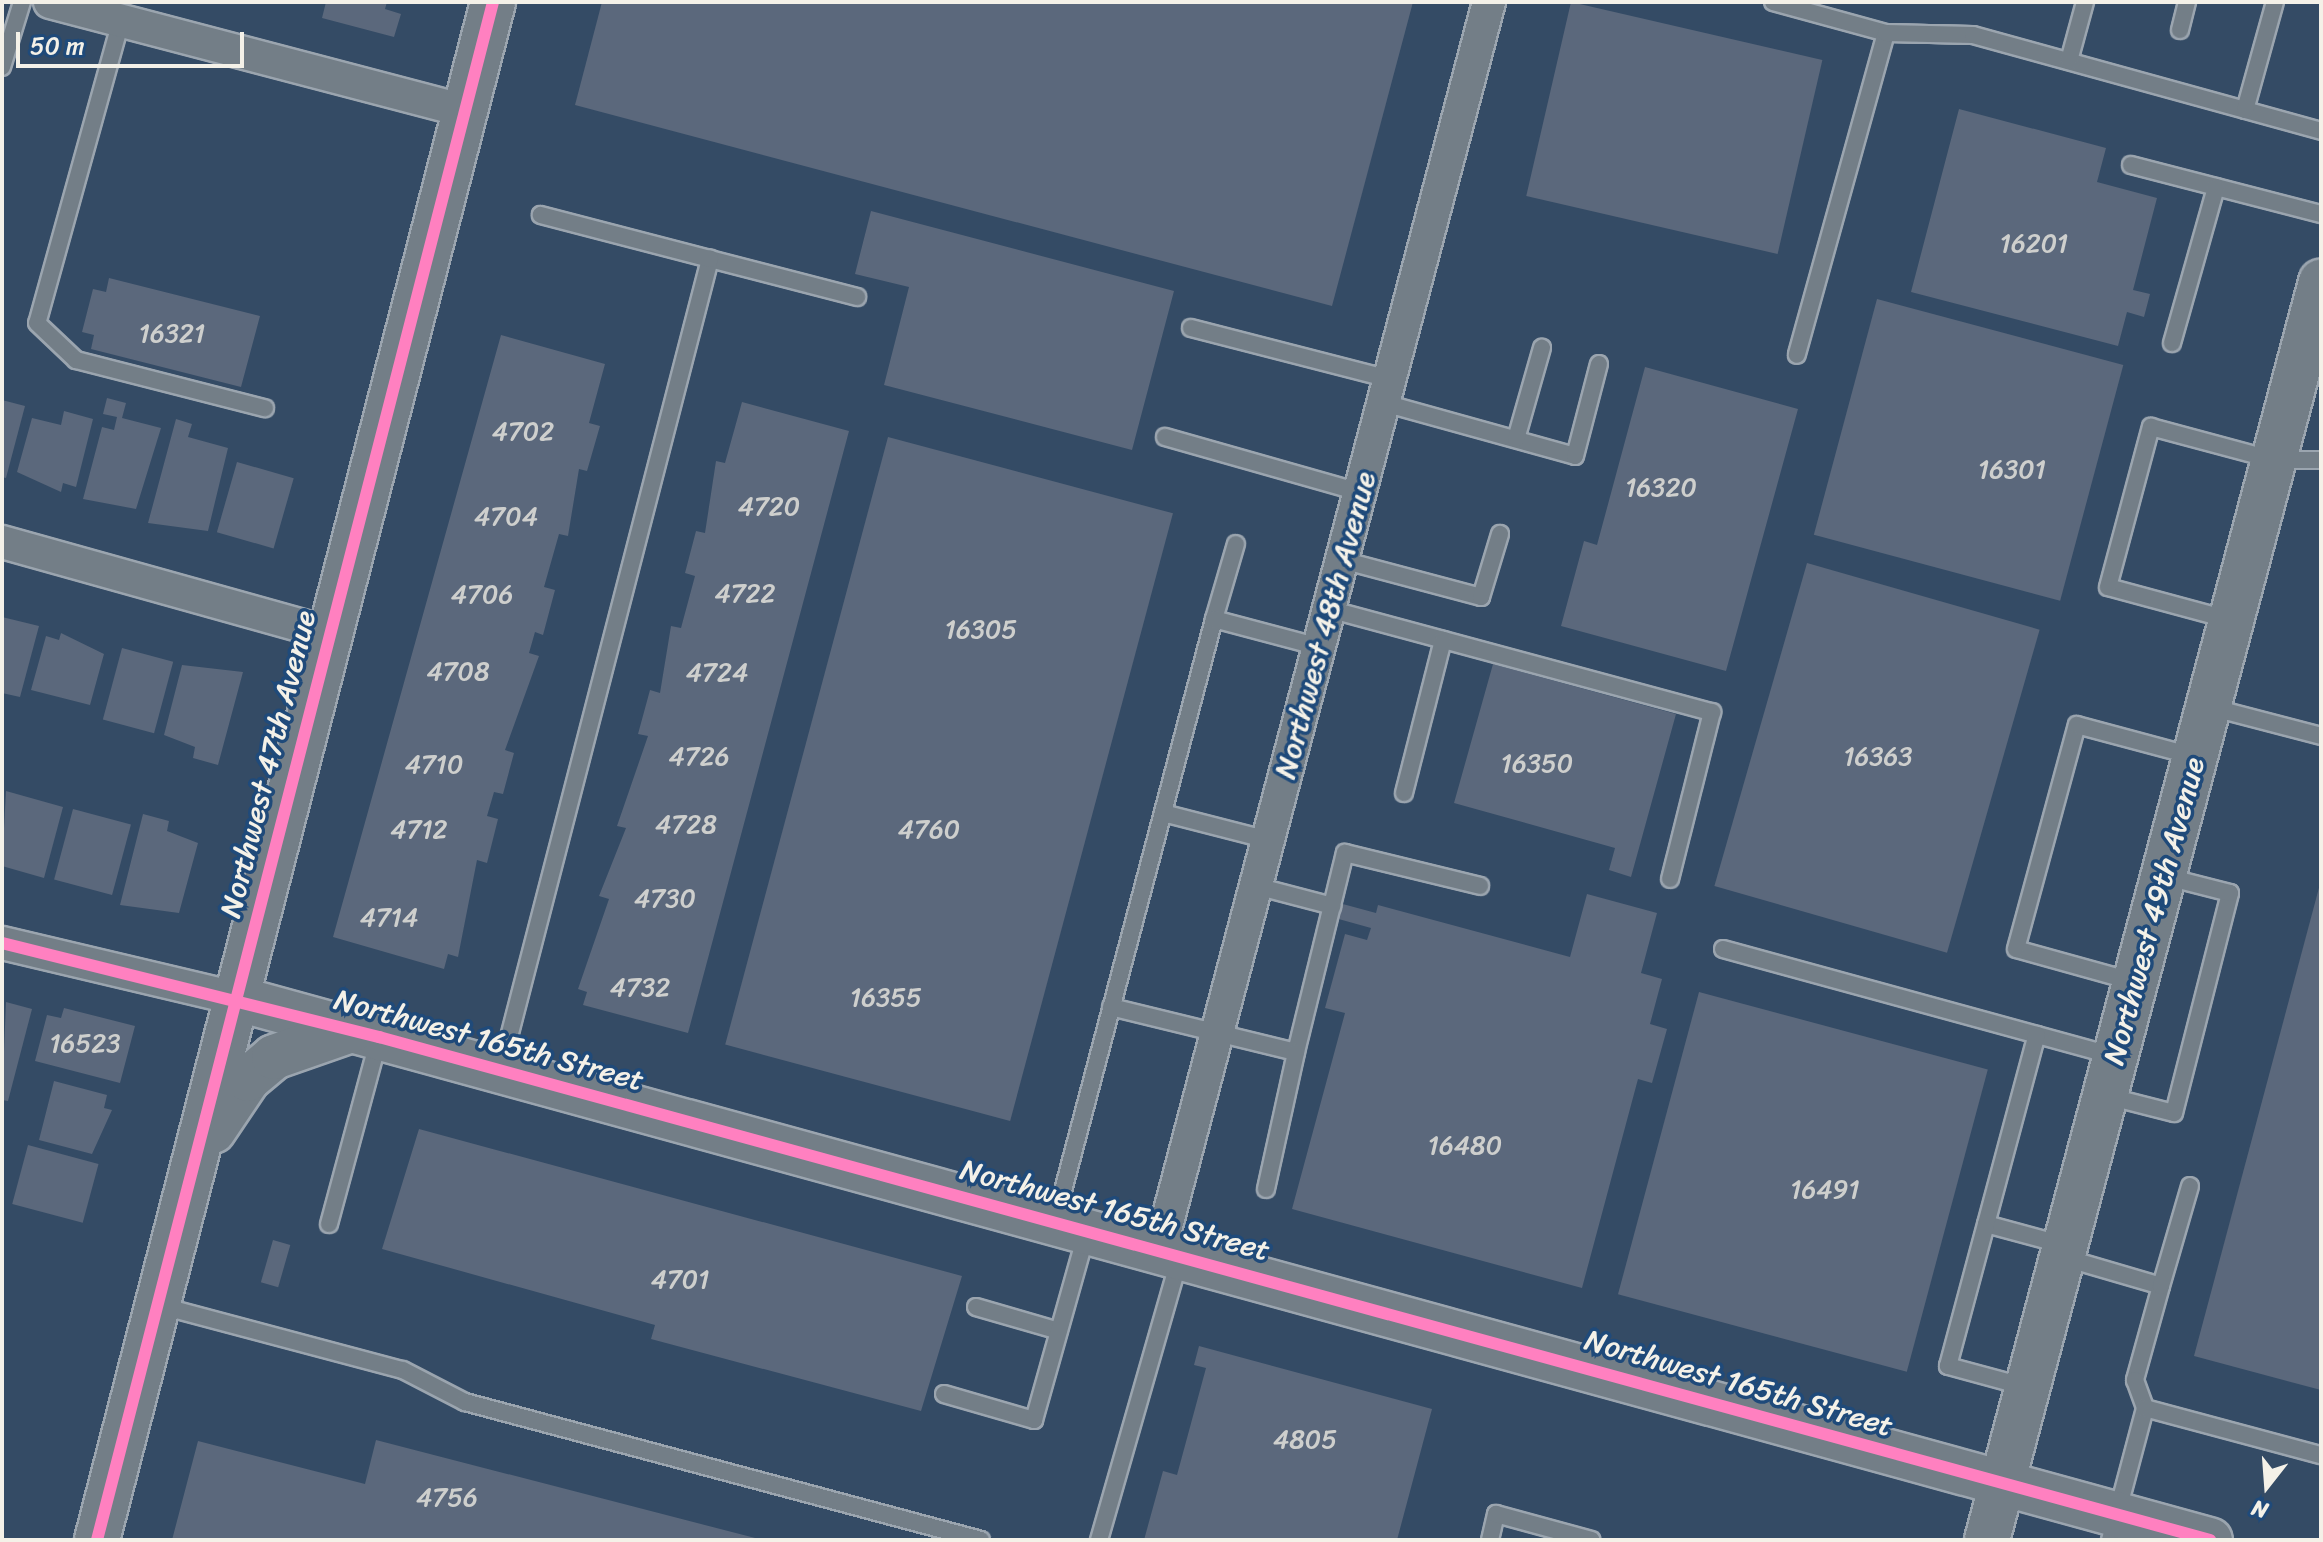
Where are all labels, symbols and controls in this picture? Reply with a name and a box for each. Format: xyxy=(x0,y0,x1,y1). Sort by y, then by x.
scale bar xyxy=(20,16,248,66)
text: 50 m xyxy=(30,25,85,67)
house number: 16201 xyxy=(2000,228,2068,260)
house number: 16321 xyxy=(139,318,205,350)
house number: 4702 xyxy=(492,416,554,448)
house number: 16301 xyxy=(1978,454,2046,486)
street label: Northwest 48th Avenue xyxy=(1267,468,1383,782)
house number: 16320 xyxy=(1625,472,1697,504)
house number: 4720 xyxy=(738,491,800,523)
house number: 4704 xyxy=(474,501,538,533)
house number: 4722 xyxy=(714,578,776,610)
house number: 4706 xyxy=(451,579,513,611)
street label: Northwest 47th Avenue xyxy=(212,607,324,921)
house number: 16305 xyxy=(945,614,1017,646)
house number: 4708 xyxy=(426,656,490,688)
house number: 4724 xyxy=(686,657,748,689)
house number: 4726 xyxy=(669,741,729,773)
house number: 16363 xyxy=(1843,741,1913,773)
house number: 16350 xyxy=(1501,748,1573,780)
house number: 4710 xyxy=(405,749,463,781)
street label: Northwest 49th Avenue xyxy=(2096,753,2212,1069)
house number: 4728 xyxy=(655,809,717,841)
house number: 4712 xyxy=(390,814,448,846)
house number: 4760 xyxy=(898,814,960,846)
house number: 4730 xyxy=(634,883,696,915)
house number: 4714 xyxy=(360,902,418,934)
house number: 4732 xyxy=(610,972,670,1004)
street label: Northwest 165th Street xyxy=(330,981,648,1099)
house number: 16355 xyxy=(850,982,922,1014)
house number: 16523 xyxy=(49,1028,121,1060)
house number: 16480 xyxy=(1428,1130,1502,1162)
street label: Northwest 165th Street xyxy=(956,1151,1274,1269)
house number: 16491 xyxy=(1790,1174,1860,1206)
house number: 4701 xyxy=(651,1264,709,1296)
street label: Northwest 165th Street xyxy=(1581,1322,1897,1444)
house number: 4805 xyxy=(1273,1424,1337,1456)
north arrow xyxy=(2227,1446,2307,1526)
house number: 4756 xyxy=(416,1482,478,1514)
text: N xyxy=(2247,1489,2273,1530)

